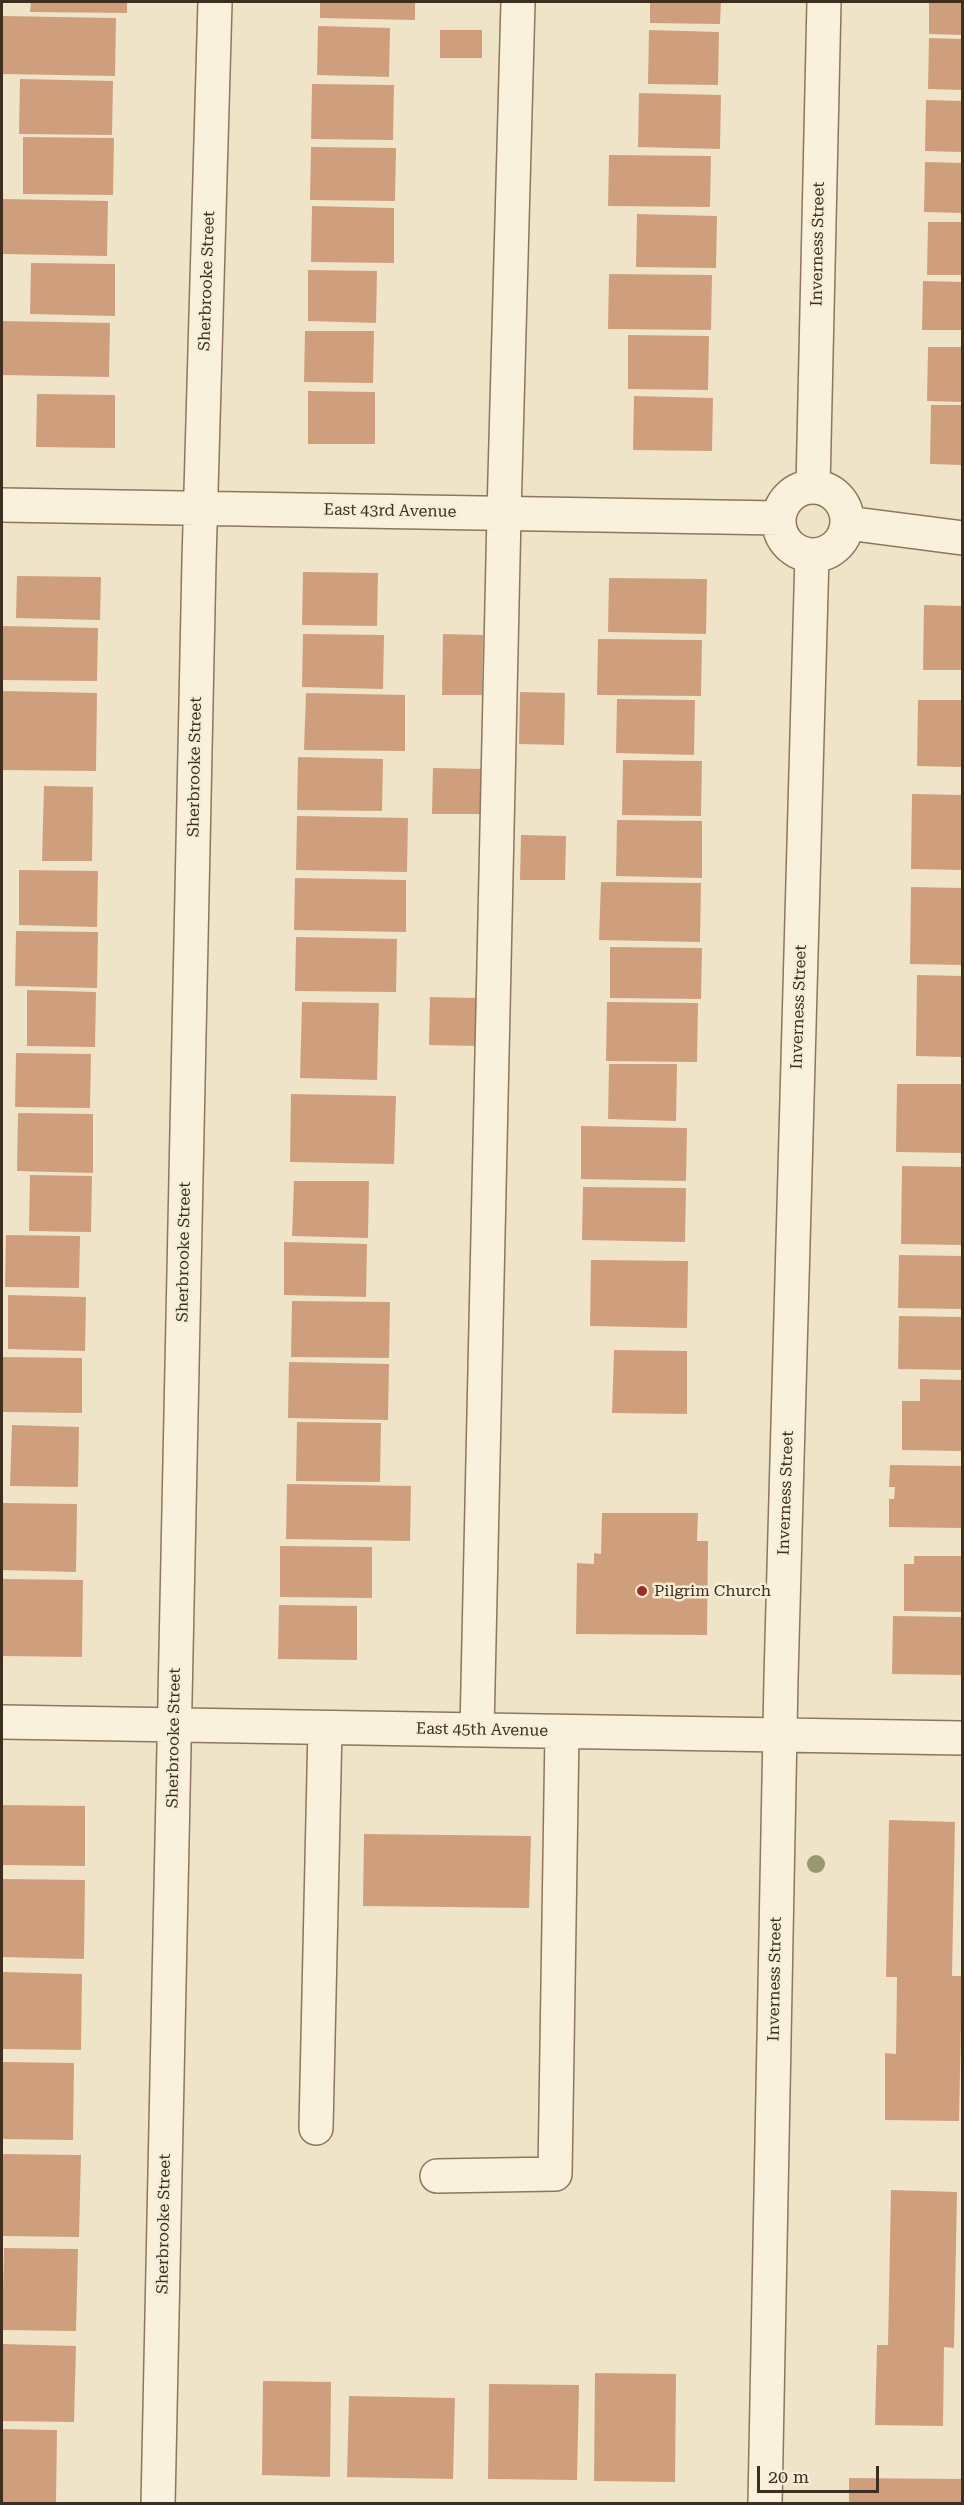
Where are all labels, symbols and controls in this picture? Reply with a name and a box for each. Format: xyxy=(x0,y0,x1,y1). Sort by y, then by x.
street label: Inverness Street xyxy=(807,182,829,306)
street label: Sherbrooke Street xyxy=(195,210,219,352)
street label: East 43rd Avenue xyxy=(324,500,456,522)
street label: Sherbrooke Street xyxy=(184,697,206,837)
street label: Inverness Street xyxy=(787,944,811,1070)
street label: Sherbrooke Street xyxy=(173,1182,195,1322)
street label: Inverness Street xyxy=(774,1430,798,1556)
place label: Pilgrim Church xyxy=(654,1581,771,1601)
marker: Pilgrim Church xyxy=(635,1584,649,1598)
street label: Sherbrooke Street xyxy=(163,1668,185,1808)
street label: East 45th Avenue xyxy=(416,1719,548,1741)
street label: Inverness Street xyxy=(764,1917,786,2041)
street label: Sherbrooke Street xyxy=(153,2154,175,2294)
scale bar xyxy=(760,2454,882,2492)
text: 20 m xyxy=(768,2466,809,2487)

